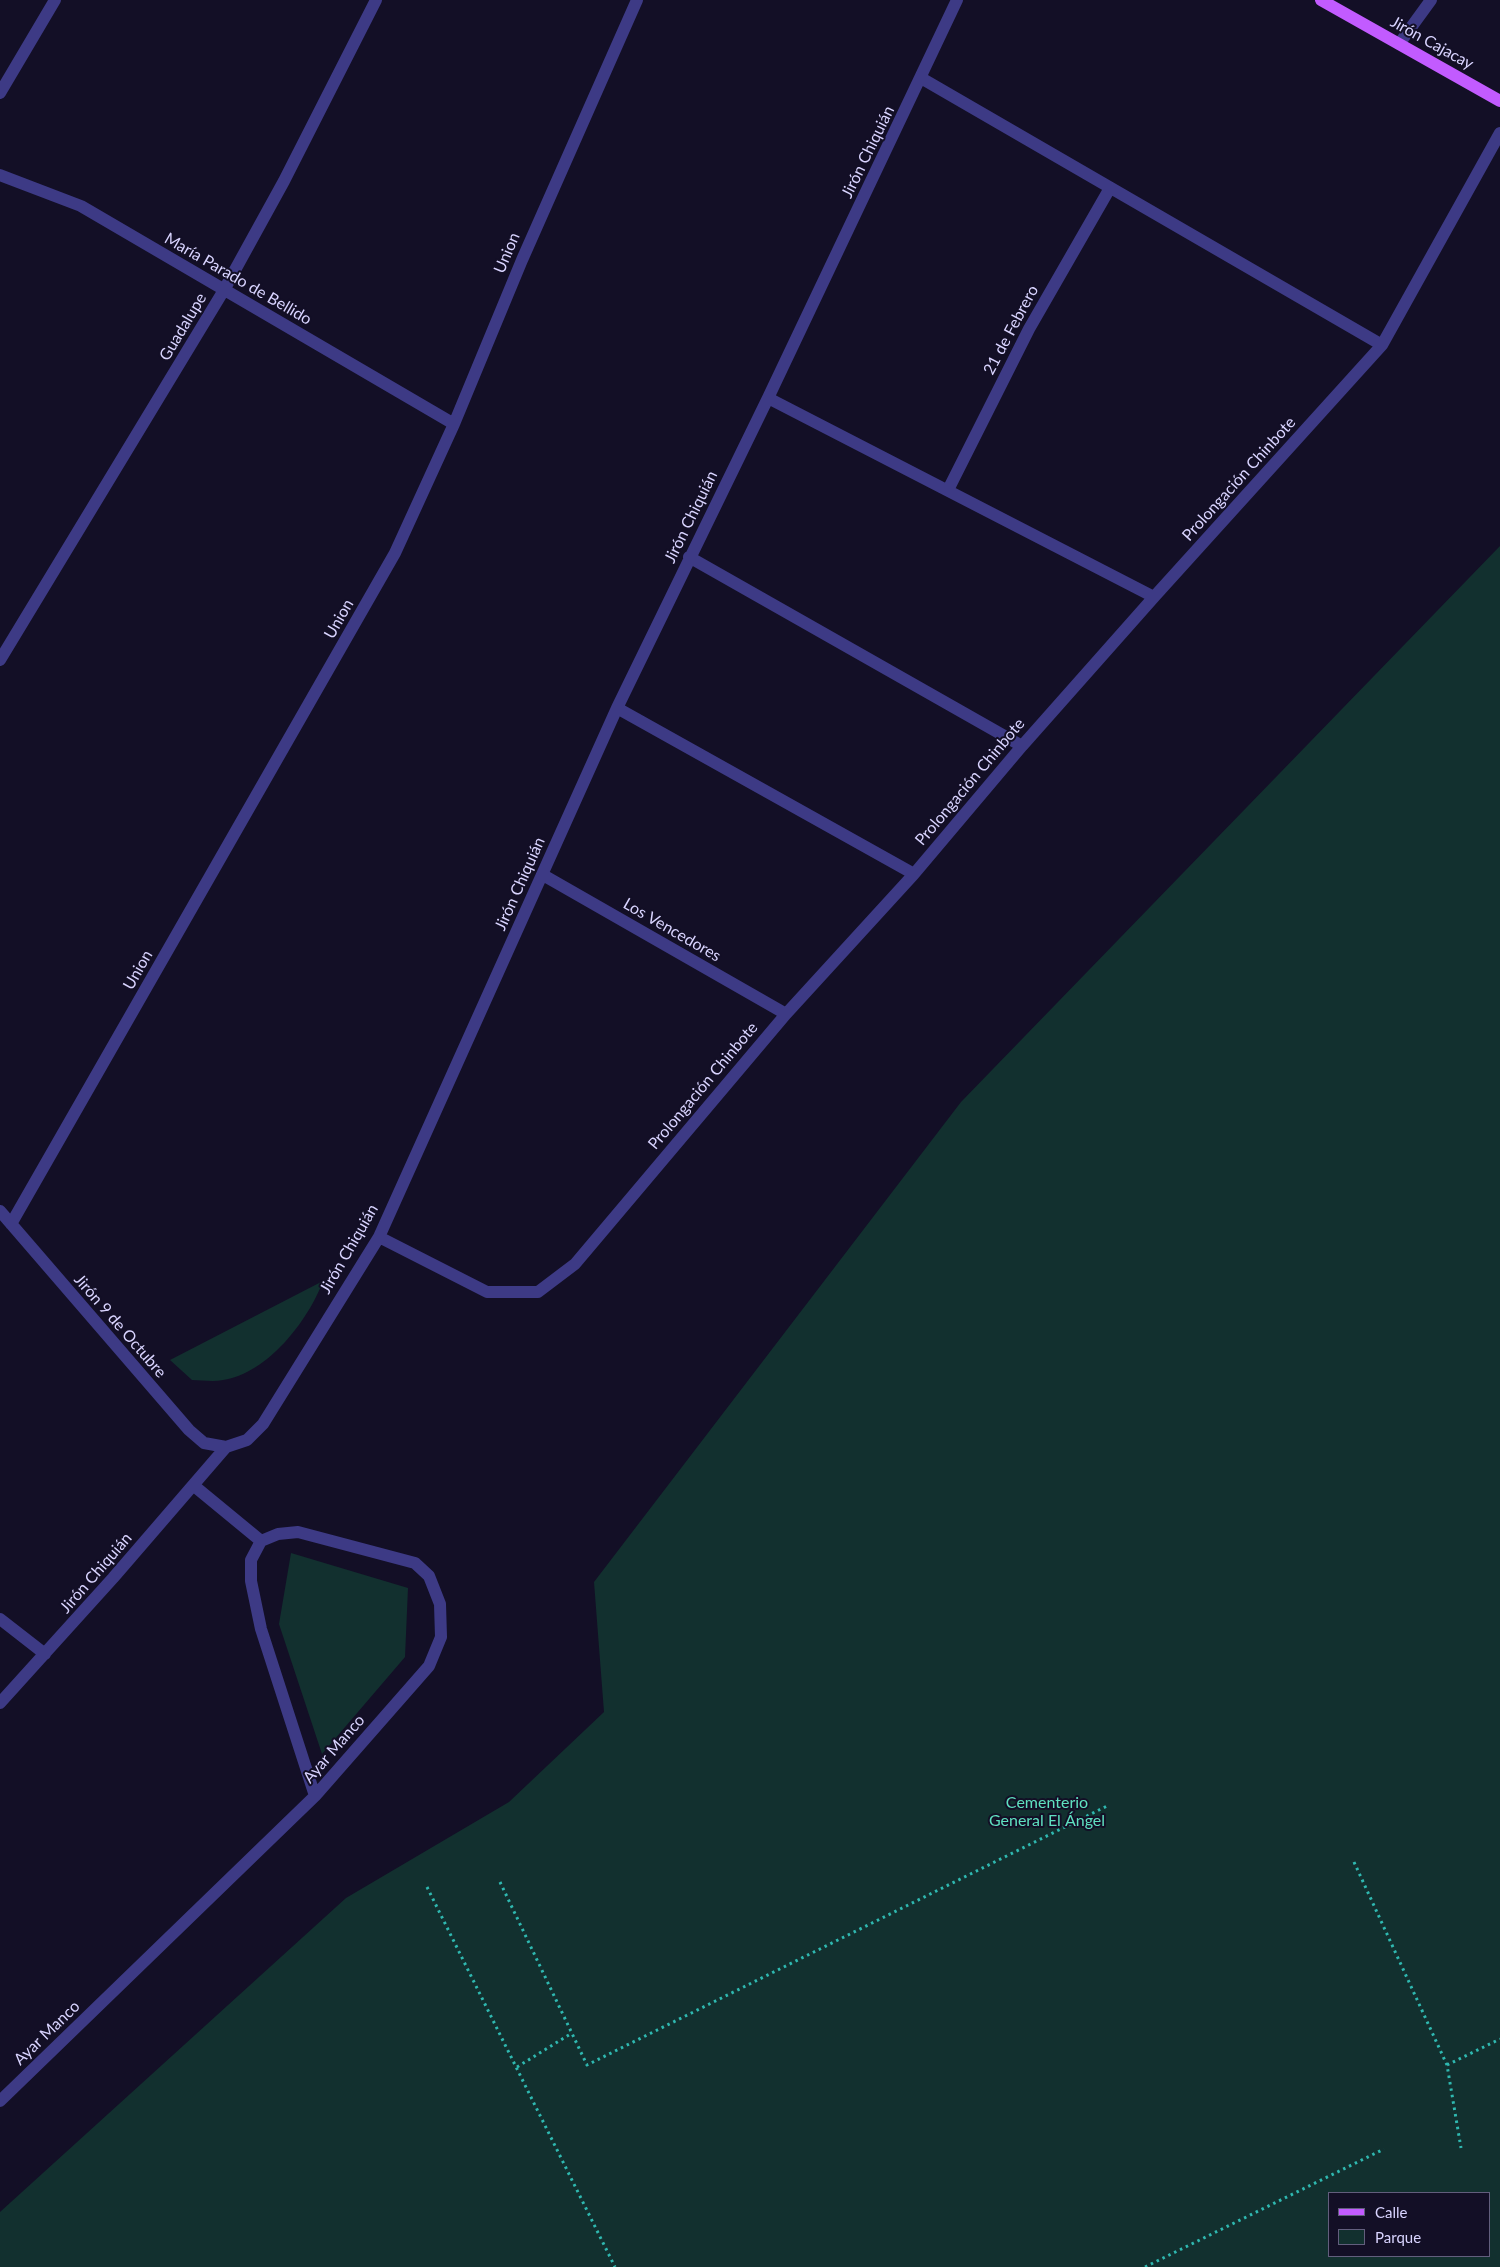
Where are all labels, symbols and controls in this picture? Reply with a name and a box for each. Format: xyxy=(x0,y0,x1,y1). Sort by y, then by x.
street label: Jirón Cajacay xyxy=(1387,12,1477,74)
street label: Jirón Chiquián xyxy=(837,103,899,201)
street label: María Parado de Bellido xyxy=(161,229,315,329)
street label: Union xyxy=(490,230,524,276)
street label: 21 de Febrero xyxy=(979,282,1043,378)
street label: Guadalupe xyxy=(155,290,211,364)
street label: Prolongación Chinbote xyxy=(1178,413,1300,545)
street label: Jirón Chiquián xyxy=(660,468,722,566)
street label: Union xyxy=(320,596,358,642)
street label: Prolongación Chinbote xyxy=(911,715,1029,849)
street label: Jirón Chiquián xyxy=(491,834,549,934)
street label: Los Vencedores xyxy=(620,894,724,966)
street label: Union xyxy=(119,947,157,993)
street label: Prolongación Chinbote xyxy=(644,1019,762,1153)
street label: Jirón Chiquián xyxy=(316,1201,382,1297)
street label: Jirón 9 de Octubre xyxy=(70,1270,170,1382)
street label: Jirón Chiquián xyxy=(56,1529,136,1617)
street label: Ayar Manco xyxy=(299,1711,369,1787)
park label: Cementerio General El Ángel xyxy=(989,1793,1105,1831)
street label: Ayar Manco xyxy=(10,1997,84,2069)
legend xyxy=(1328,2192,1490,2257)
text: Calle xyxy=(1375,2203,1407,2221)
text: Parque xyxy=(1375,2228,1421,2246)

